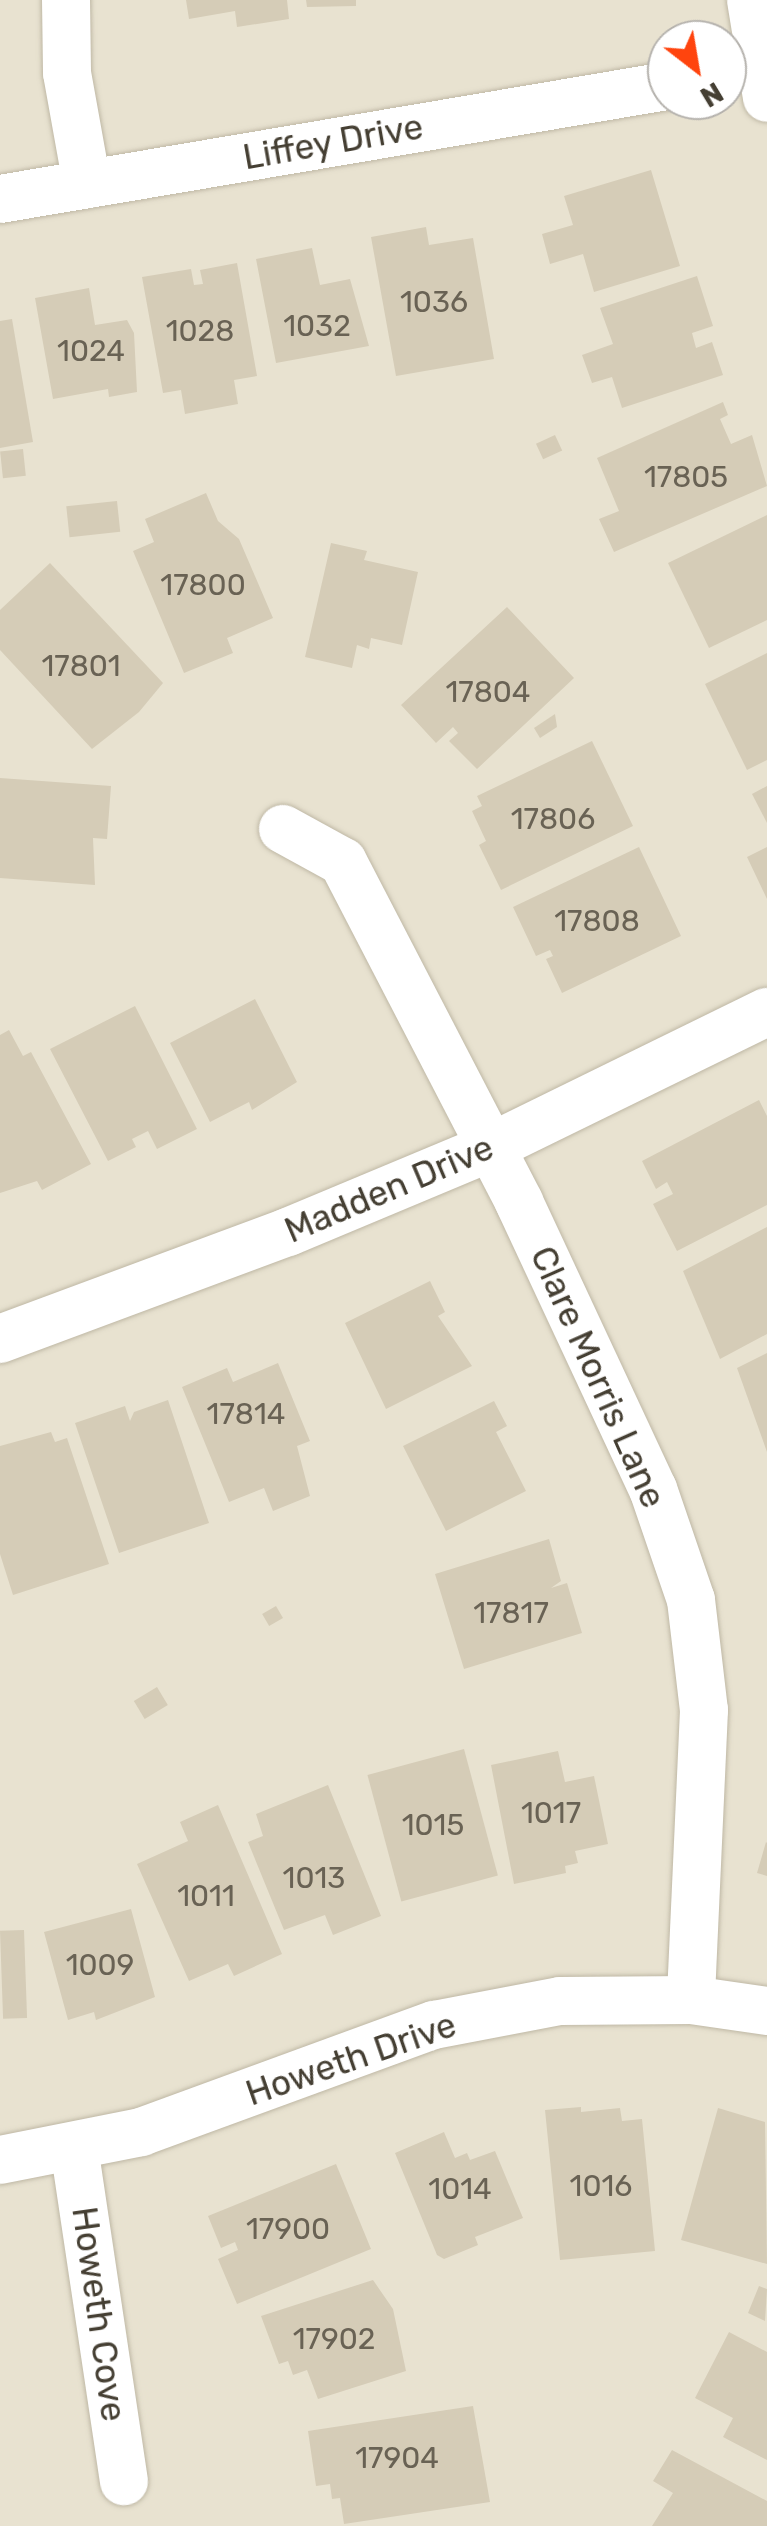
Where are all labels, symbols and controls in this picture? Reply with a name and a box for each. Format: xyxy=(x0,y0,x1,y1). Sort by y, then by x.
north arrow xyxy=(647,20,747,120)
text: N xyxy=(695,75,729,114)
street label: Liffey Drive xyxy=(239,105,427,179)
house number: 1036 xyxy=(400,284,468,320)
house number: 1032 xyxy=(283,308,351,344)
house number: 1028 xyxy=(166,313,234,349)
house number: 1024 xyxy=(57,333,125,369)
house number: 17805 xyxy=(644,459,728,495)
house number: 17800 xyxy=(160,567,246,603)
house number: 17801 xyxy=(41,648,121,684)
house number: 17804 xyxy=(446,674,530,710)
house number: 17806 xyxy=(511,801,595,837)
house number: 17808 xyxy=(554,903,640,939)
street label: Madden Drive xyxy=(278,1126,500,1252)
street label: Clare Morris Lane xyxy=(522,1240,674,1514)
house number: 17814 xyxy=(207,1396,285,1432)
house number: 17817 xyxy=(473,1595,549,1631)
house number: 1017 xyxy=(521,1795,581,1831)
house number: 1015 xyxy=(402,1807,464,1843)
house number: 1013 xyxy=(283,1860,345,1896)
house number: 1011 xyxy=(177,1878,235,1914)
house number: 1009 xyxy=(66,1947,134,1983)
street label: Howeth Drive xyxy=(240,2003,462,2115)
house number: 1016 xyxy=(570,2168,632,2204)
house number: 1014 xyxy=(428,2171,492,2207)
street label: Howeth Cove xyxy=(63,2204,135,2424)
house number: 17900 xyxy=(246,2211,330,2247)
house number: 17902 xyxy=(293,2321,375,2357)
house number: 17904 xyxy=(355,2440,439,2476)

